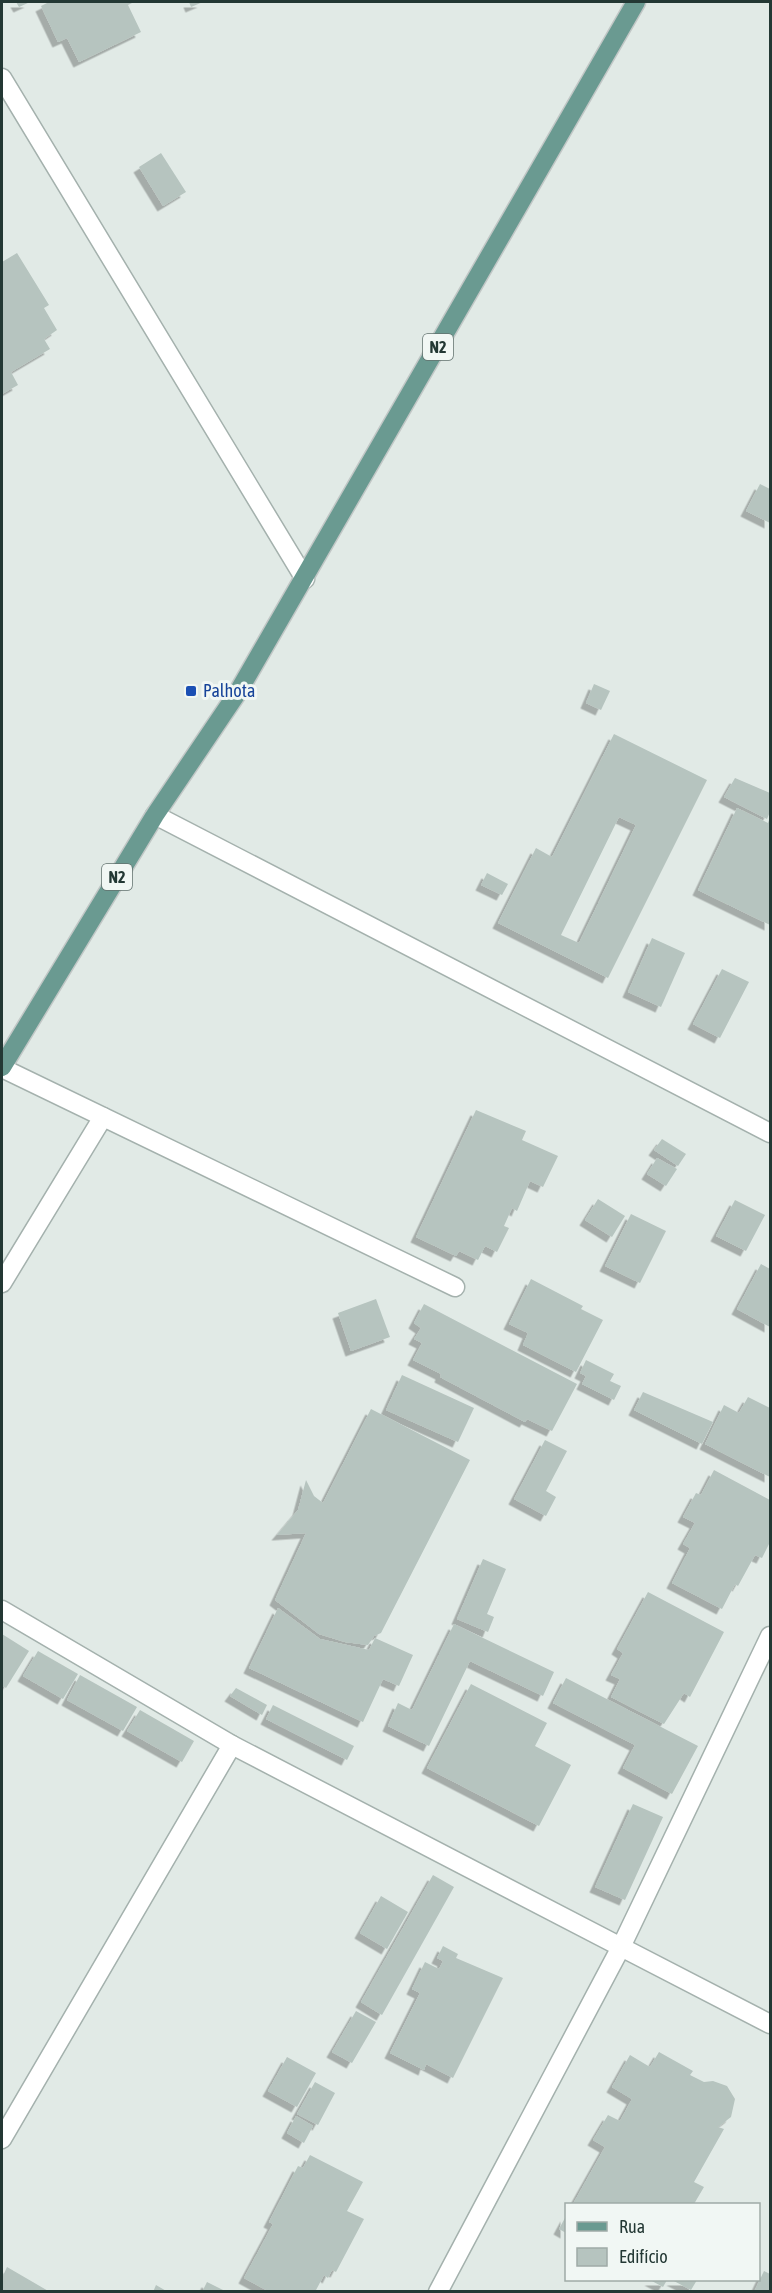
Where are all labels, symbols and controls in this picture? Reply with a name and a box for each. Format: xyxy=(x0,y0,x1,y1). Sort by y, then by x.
road number: N2 xyxy=(423,334,453,360)
place label: Palhota xyxy=(203,680,255,701)
marker: Palhota xyxy=(184,684,198,698)
road number: N2 xyxy=(102,864,132,890)
legend xyxy=(565,2203,760,2281)
text: Rua xyxy=(619,2216,645,2237)
text: Edifício xyxy=(619,2246,668,2267)

